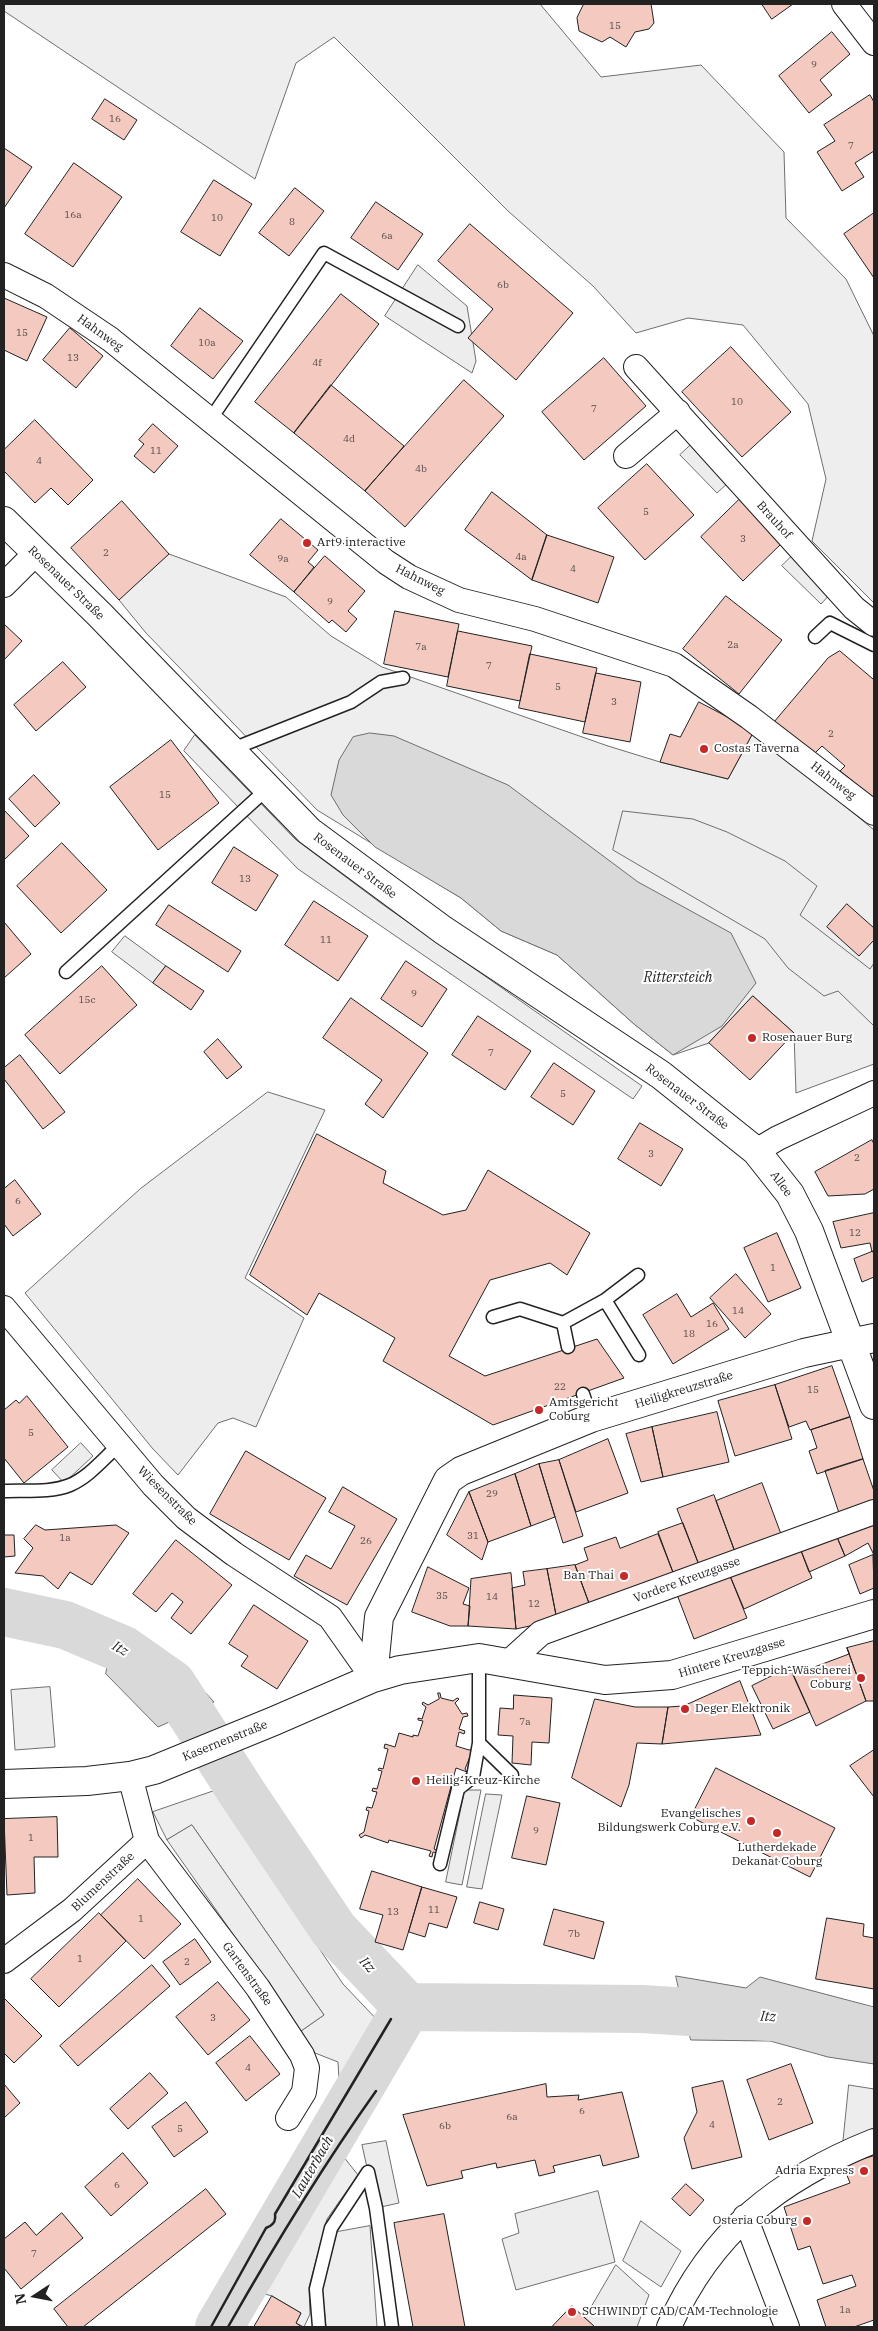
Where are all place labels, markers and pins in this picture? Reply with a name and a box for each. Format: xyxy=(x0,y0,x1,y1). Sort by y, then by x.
place label: Art9 interactive xyxy=(317,536,406,550)
marker: Art9 interactive xyxy=(301,537,313,549)
place label: Costas Taverna xyxy=(714,742,800,756)
marker: Costas Taverna xyxy=(698,743,710,755)
place label: Rosenauer Burg xyxy=(762,1031,852,1045)
marker: Rosenauer Burg xyxy=(746,1032,758,1044)
place label: Amtsgericht Coburg xyxy=(549,1396,619,1424)
marker: Amtsgericht Coburg xyxy=(533,1404,545,1416)
place label: Ban Thai xyxy=(563,1569,614,1583)
marker: Ban Thai xyxy=(618,1570,630,1582)
place label: Teppich-Wäscherei Coburg xyxy=(742,1664,851,1692)
marker: Teppich-Wäscherei Coburg xyxy=(855,1672,867,1684)
place label: Deger Elektronik xyxy=(695,1702,790,1716)
marker: Deger Elektronik xyxy=(679,1703,691,1715)
place label: Heilig-Kreuz-Kirche xyxy=(426,1774,540,1788)
marker: Heilig-Kreuz-Kirche xyxy=(410,1775,422,1787)
place label: Evangelisches Bildungswerk Coburg e.V. xyxy=(598,1807,741,1835)
marker: Evangelisches Bildungswerk Coburg e.V. xyxy=(745,1815,757,1827)
marker: Lutherdekade Dekanat Coburg xyxy=(771,1827,783,1839)
place label: Lutherdekade Dekanat Coburg xyxy=(732,1841,822,1869)
place label: Adria Express xyxy=(775,2164,854,2178)
marker: Adria Express xyxy=(858,2165,870,2177)
place label: Osteria Coburg xyxy=(713,2214,797,2228)
marker: Osteria Coburg xyxy=(801,2215,813,2227)
place label: SCHWINDT CAD/CAM-Technologie xyxy=(582,2305,778,2319)
marker: SCHWINDT CAD/CAM-Technologie xyxy=(566,2306,578,2318)

